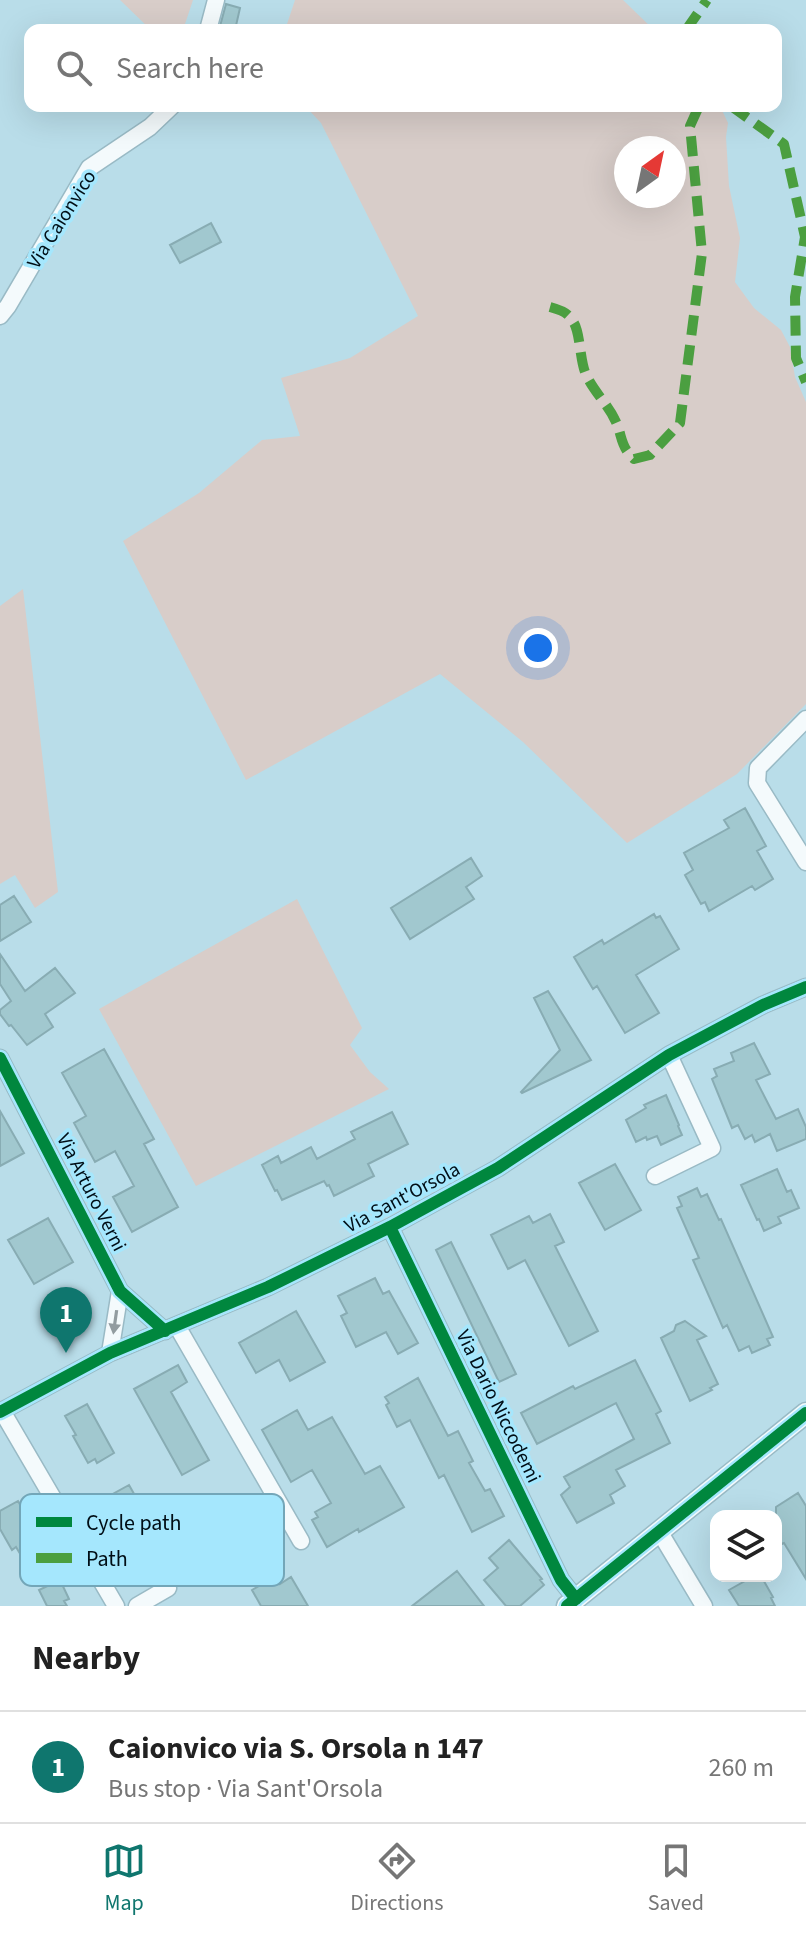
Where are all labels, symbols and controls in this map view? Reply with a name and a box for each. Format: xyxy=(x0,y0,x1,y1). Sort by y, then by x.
search box xyxy=(24,24,782,112)
icon: search xyxy=(52,46,96,90)
text: Search here xyxy=(116,47,264,90)
north arrow xyxy=(614,136,686,208)
street label: Via Caionvico xyxy=(20,165,103,274)
your location xyxy=(518,628,558,668)
street label: Via Arturo Verni xyxy=(49,1129,133,1256)
street label: Via Sant'Orsola xyxy=(340,1156,465,1240)
pin: 1 xyxy=(40,1287,92,1353)
one-way arrow xyxy=(108,1310,121,1335)
street label: Via Dario Niccodemi xyxy=(449,1325,547,1488)
legend xyxy=(20,1494,284,1586)
text: Cycle path xyxy=(86,1507,182,1539)
map controls xyxy=(710,1510,782,1582)
button: layers xyxy=(710,1510,782,1582)
text: Path xyxy=(86,1543,128,1575)
text: Nearby xyxy=(32,1634,140,1683)
text: Caionvico via S. Orsola n 147 xyxy=(108,1727,484,1770)
text: 1 xyxy=(51,1749,65,1786)
text: 260 m xyxy=(708,1749,774,1786)
text: Bus stop · Via Sant'Orsola xyxy=(108,1770,383,1807)
tab: Map xyxy=(102,1839,146,1919)
tab: Directions xyxy=(350,1839,443,1919)
tab: Saved xyxy=(648,1839,704,1919)

